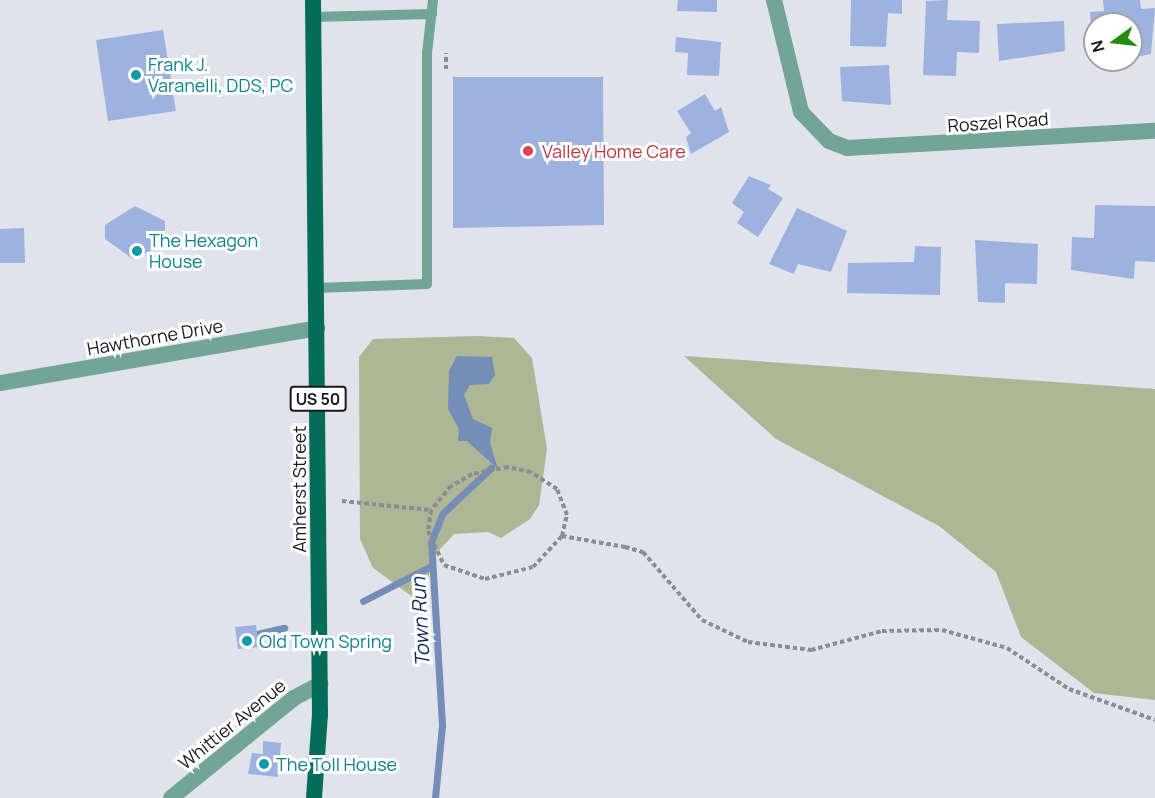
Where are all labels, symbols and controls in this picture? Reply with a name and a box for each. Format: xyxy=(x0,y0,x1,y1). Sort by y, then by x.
north arrow xyxy=(1083,12,1143,72)
text: N xyxy=(1085,38,1110,55)
place label: Frank J. Varanelli, DDS, PC xyxy=(148,54,293,97)
marker: Frank J. Varanelli, DDS, PC xyxy=(129,68,143,82)
street label: Roszel Road xyxy=(947,108,1049,136)
place label: Valley Home Care xyxy=(542,140,686,162)
marker: Valley Home Care xyxy=(519,142,537,160)
place label: The Hexagon House xyxy=(149,230,258,272)
marker: The Hexagon House xyxy=(130,244,144,258)
street label: Hawthorne Drive xyxy=(85,314,225,360)
road number: US 50 xyxy=(290,386,346,412)
street label: Amherst Street xyxy=(288,425,310,553)
water label: Town Run xyxy=(406,577,434,667)
place label: Old Town Spring xyxy=(259,630,392,652)
marker: Old Town Spring xyxy=(240,634,254,648)
street label: Whittier Avenue xyxy=(174,674,290,774)
place label: The Toll House xyxy=(276,753,397,775)
marker: The Toll House xyxy=(257,757,271,771)

